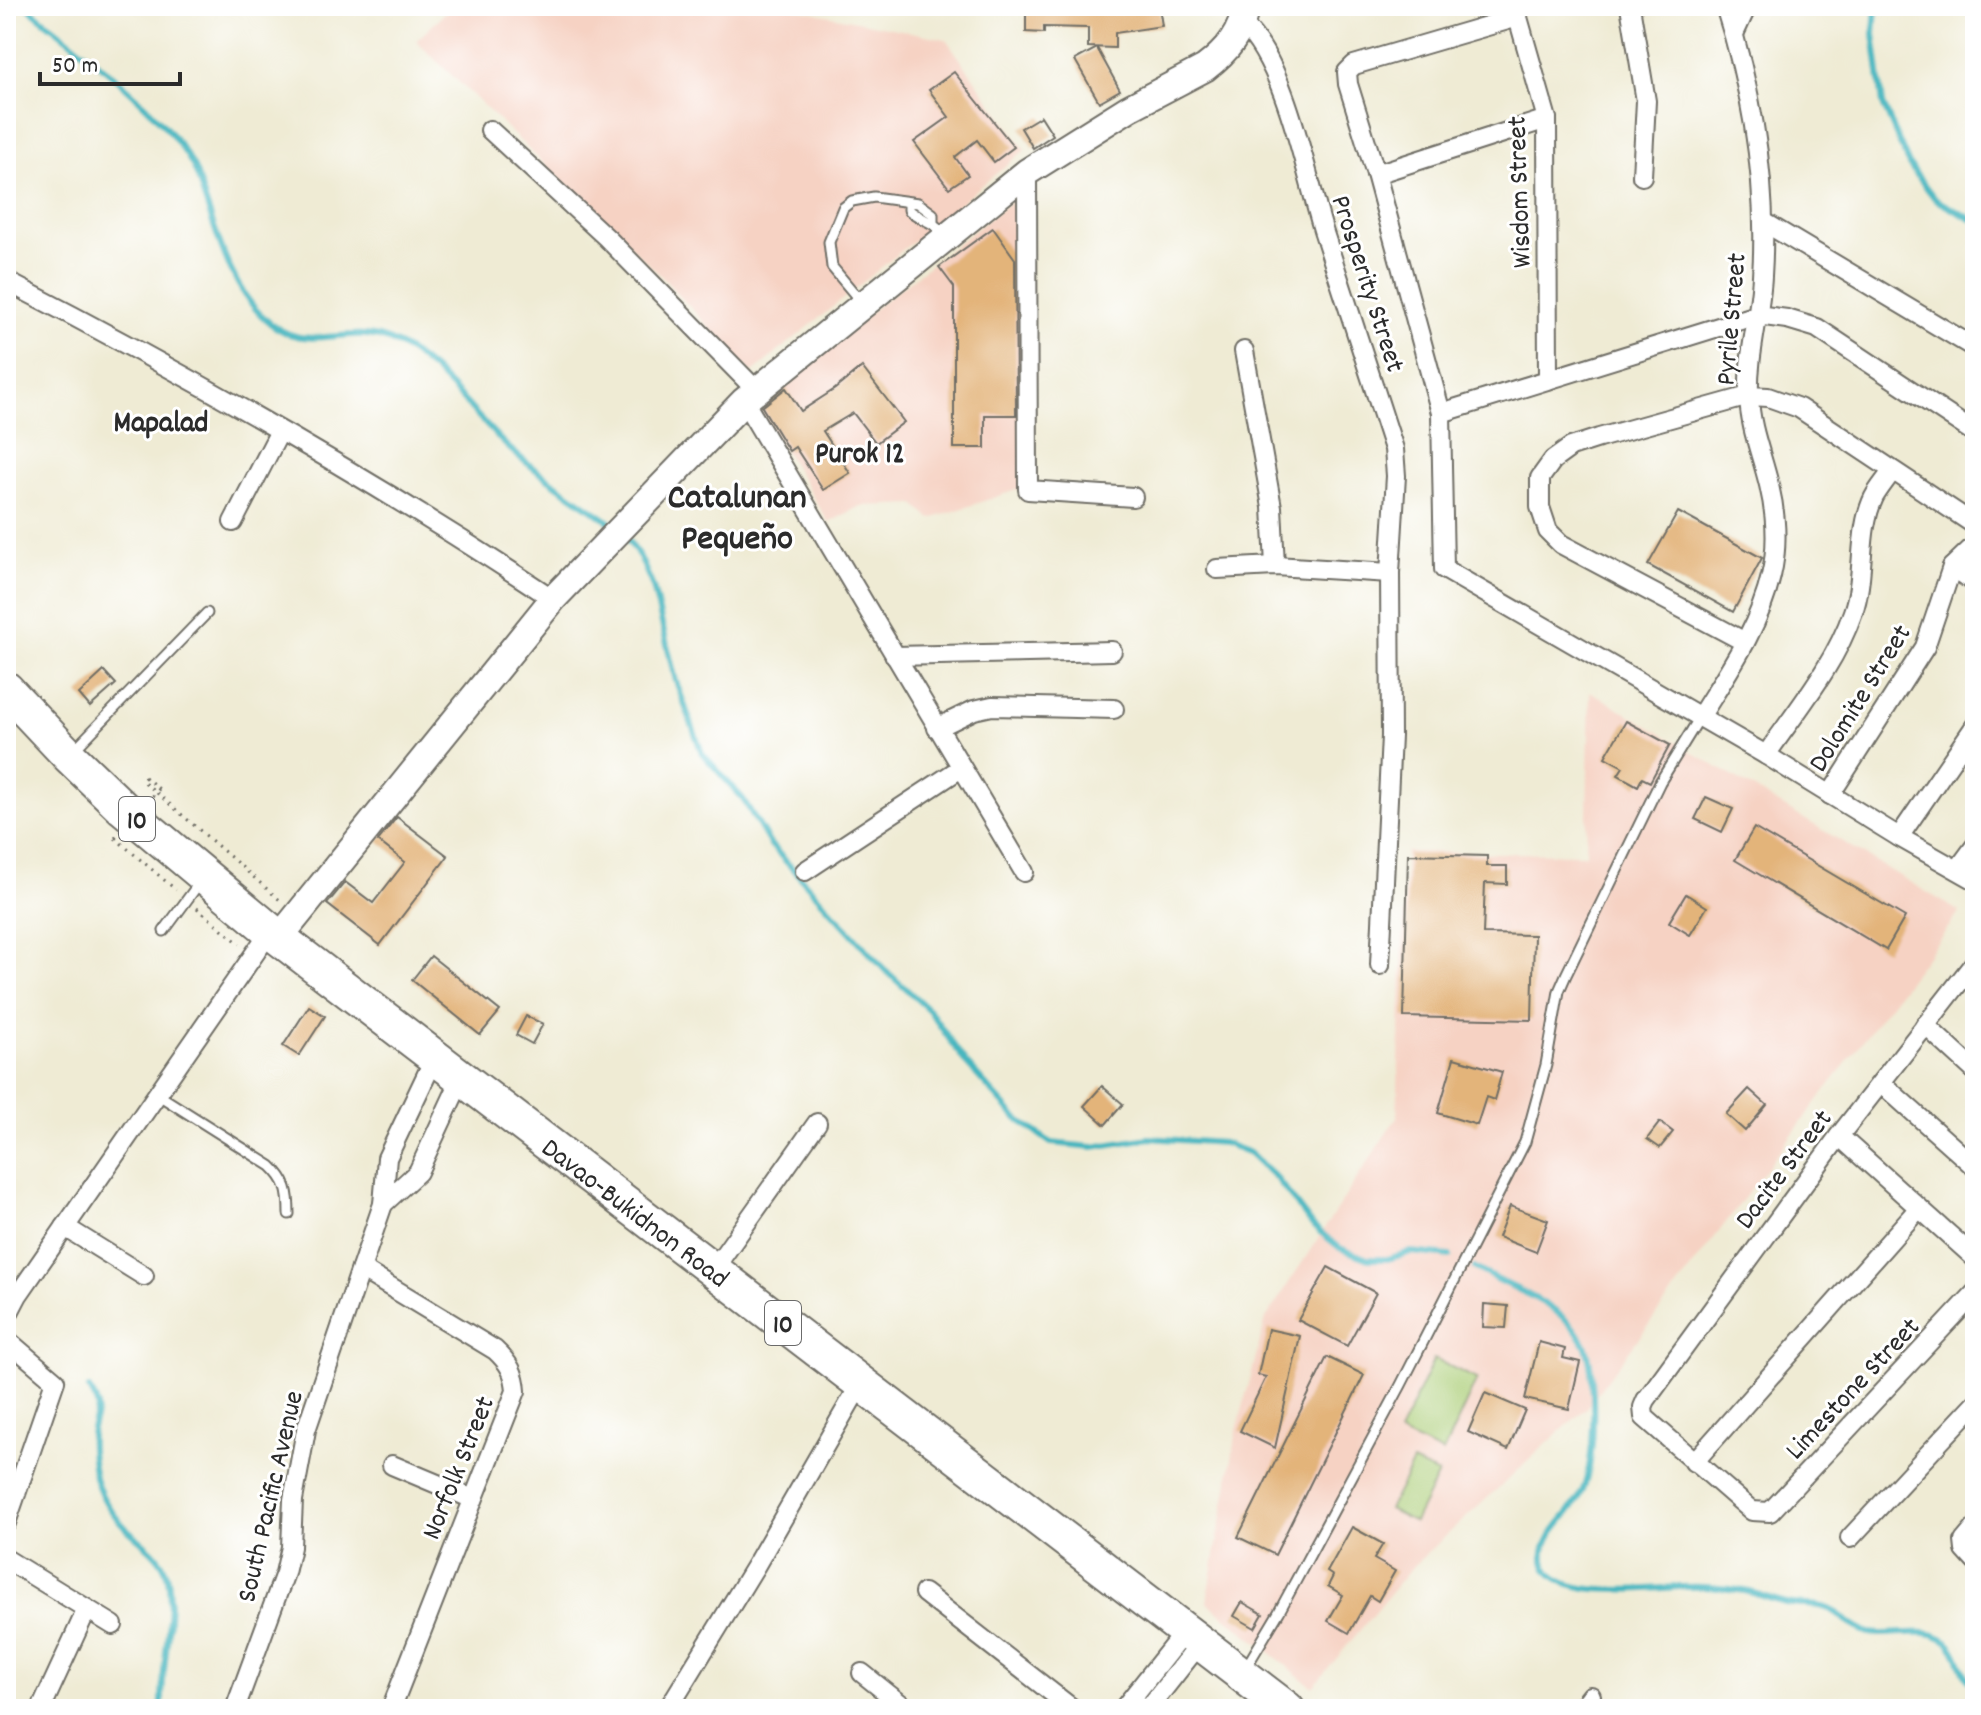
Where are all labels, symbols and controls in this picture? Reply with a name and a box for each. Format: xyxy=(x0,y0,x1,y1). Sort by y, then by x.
scale bar xyxy=(40,36,180,86)
text: 50 m xyxy=(52,50,98,84)
street label: Wisdom Street xyxy=(1499,115,1545,269)
street label: Prosperity Street xyxy=(1318,191,1413,378)
street label: Pyrile Street xyxy=(1708,251,1760,387)
district label: Mapalad xyxy=(114,404,208,447)
district label: Purok 12 xyxy=(815,435,905,478)
district label: Catalunan Pequeño xyxy=(667,474,807,567)
street label: Dolomite Street xyxy=(1801,618,1924,781)
road number: 10 xyxy=(119,797,155,841)
street label: Dacite Street xyxy=(1728,1103,1844,1239)
street label: Davao-Bukidnon Road xyxy=(531,1131,736,1300)
road number: 10 xyxy=(765,1301,801,1345)
street label: Limestone Street xyxy=(1778,1310,1931,1471)
street label: South Pacific Avenue xyxy=(229,1387,317,1607)
street label: Norfolk Street xyxy=(414,1391,508,1547)

